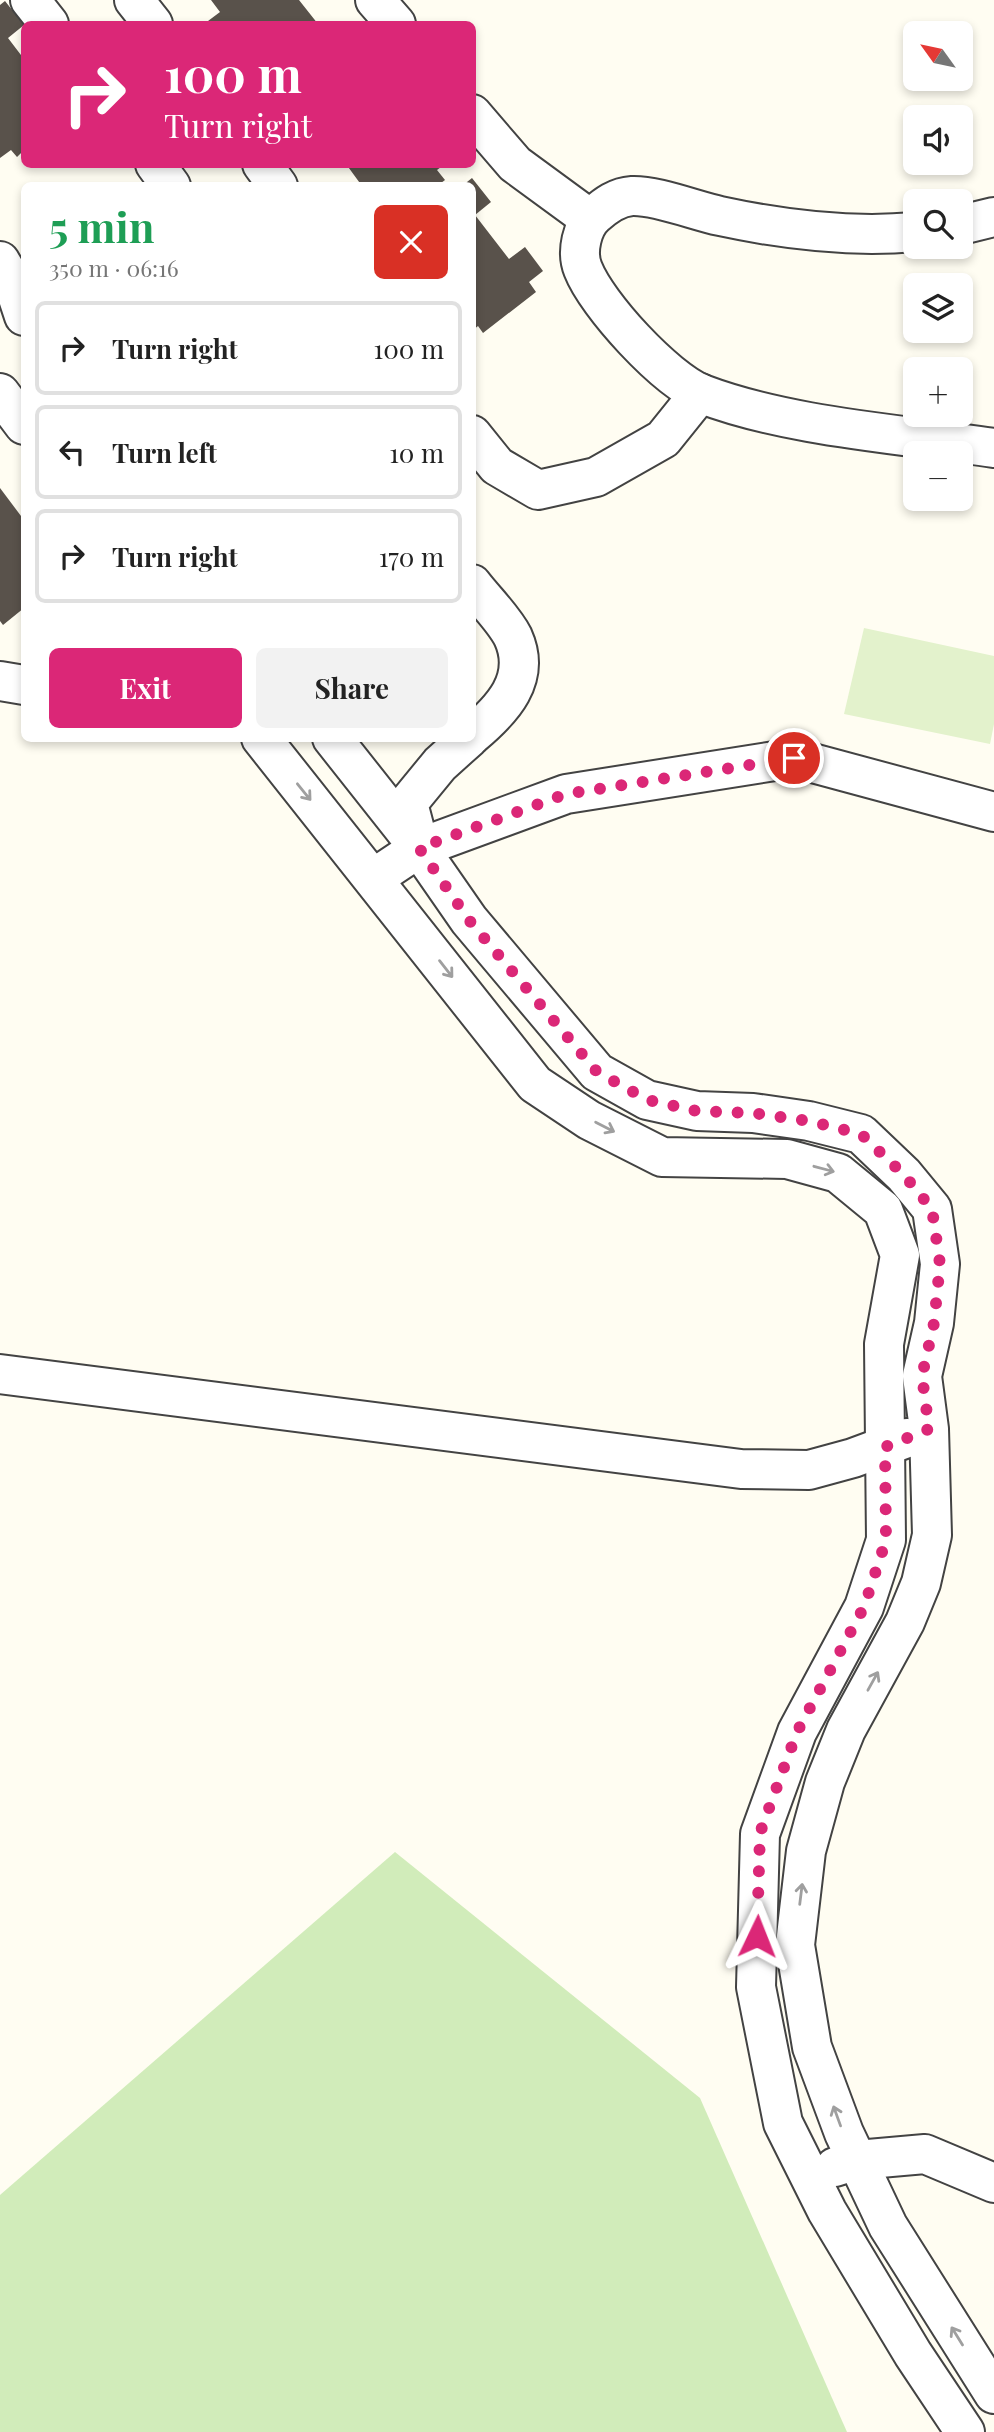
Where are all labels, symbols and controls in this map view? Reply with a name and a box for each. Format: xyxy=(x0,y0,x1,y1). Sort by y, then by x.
north arrow xyxy=(903,21,973,91)
map controls xyxy=(903,21,973,511)
text: 100 m xyxy=(164,40,302,105)
icon: right xyxy=(49,49,140,140)
text: Turn right xyxy=(164,103,312,146)
button: sound xyxy=(903,105,973,175)
button: search xyxy=(903,189,973,259)
text: 5 min xyxy=(49,198,154,254)
button: close xyxy=(374,205,448,279)
text: 350 m · 06:16 xyxy=(49,252,179,283)
button: layers xyxy=(903,273,973,343)
icon: right xyxy=(53,329,91,367)
text: Turn right xyxy=(112,331,238,366)
text: 100 m xyxy=(374,331,444,366)
button: + xyxy=(903,357,973,427)
icon: left xyxy=(53,433,91,471)
text: Turn left xyxy=(112,435,217,470)
text: 10 m xyxy=(389,435,444,470)
button: − xyxy=(903,441,973,511)
icon: right xyxy=(53,537,91,575)
text: Turn right xyxy=(112,539,238,574)
text: 170 m xyxy=(379,539,444,574)
button: Exit xyxy=(49,648,242,728)
button: Share xyxy=(256,648,448,728)
pin xyxy=(764,728,824,788)
icon: arrive xyxy=(775,739,813,777)
one-way arrow xyxy=(296,782,311,800)
one-way arrow xyxy=(439,959,454,978)
one-way arrow xyxy=(594,1121,615,1135)
one-way arrow xyxy=(813,1164,835,1177)
one-way arrow xyxy=(867,1671,880,1692)
one-way arrow xyxy=(795,1884,808,1906)
position arrow xyxy=(720,1899,794,1973)
one-way arrow xyxy=(830,2105,843,2127)
one-way arrow xyxy=(950,2327,964,2347)

